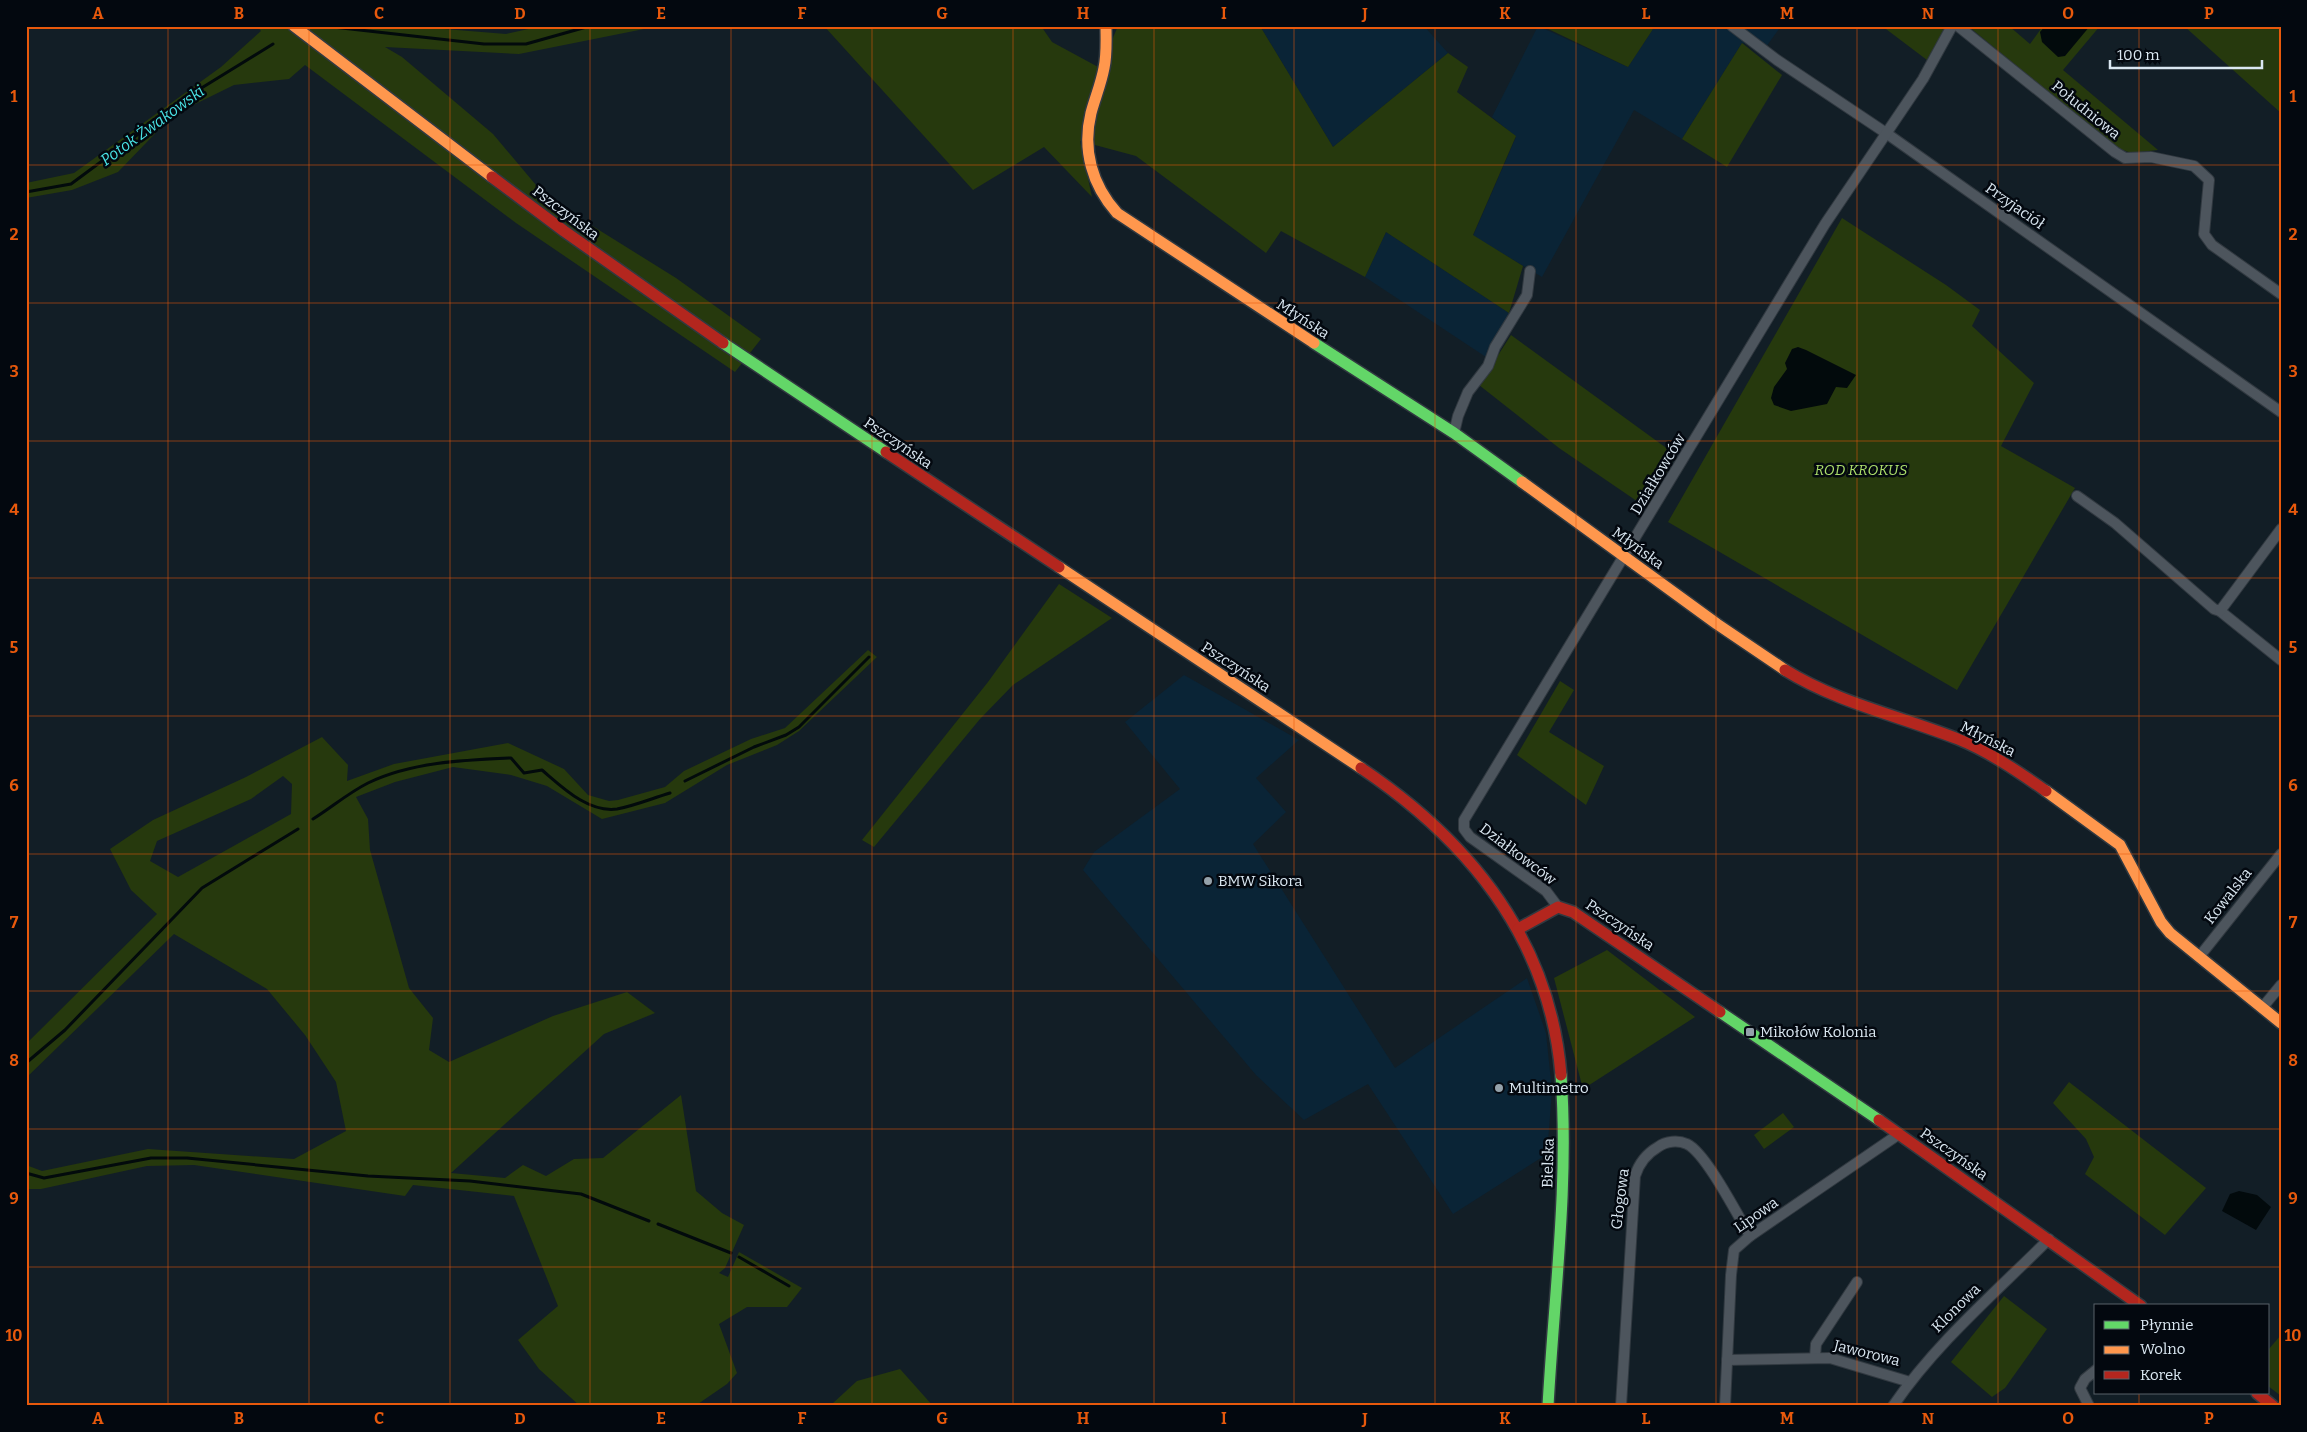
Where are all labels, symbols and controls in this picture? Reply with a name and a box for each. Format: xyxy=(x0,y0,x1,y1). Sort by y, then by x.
text: A xyxy=(92,4,104,23)
text: B xyxy=(234,4,244,23)
text: C xyxy=(374,4,384,23)
text: D xyxy=(514,4,526,23)
text: E xyxy=(656,4,666,23)
text: F xyxy=(798,4,807,23)
text: G xyxy=(936,4,948,23)
text: H xyxy=(1077,4,1090,23)
text: I xyxy=(1221,4,1227,23)
text: J xyxy=(1361,4,1368,23)
text: K xyxy=(1499,4,1511,23)
text: L xyxy=(1642,4,1651,23)
text: M xyxy=(1780,4,1794,23)
text: N xyxy=(1922,4,1934,23)
text: O xyxy=(2062,4,2074,23)
text: P xyxy=(2204,4,2214,23)
scale bar xyxy=(2110,38,2262,70)
text: 100 m xyxy=(2117,46,2160,64)
street label: Południowa xyxy=(2048,77,2124,143)
water label: Potok Żwakowski xyxy=(97,81,208,169)
text: 1 xyxy=(11,87,18,106)
text: 1 xyxy=(2290,87,2297,106)
street label: Przyjaciół xyxy=(1982,179,2048,233)
street label: Pszczyńska xyxy=(529,182,603,244)
text: 2 xyxy=(9,225,19,244)
text: 2 xyxy=(2288,225,2298,244)
street label: Młyńska xyxy=(1273,295,1333,343)
text: 3 xyxy=(9,362,19,381)
text: 3 xyxy=(2288,362,2298,381)
street label: Pszczyńska xyxy=(860,414,936,472)
street label: Działkowców xyxy=(1627,429,1690,518)
park label: ROD KROKUS xyxy=(1815,461,1908,479)
text: 4 xyxy=(9,500,19,519)
text: 4 xyxy=(2288,500,2298,519)
street label: Młyńska xyxy=(1609,523,1667,573)
text: 5 xyxy=(10,638,19,657)
street label: Pszczyńska xyxy=(1198,638,1274,696)
text: 5 xyxy=(2289,638,2298,657)
street label: Młyńska xyxy=(1958,718,2018,760)
text: 6 xyxy=(9,776,19,795)
text: 6 xyxy=(2288,776,2298,795)
street label: Działkowców xyxy=(1476,819,1561,889)
street label: Kowalska xyxy=(2201,864,2255,928)
place label: BMW Sikora xyxy=(1218,872,1303,890)
marker: BMW Sikora xyxy=(1202,875,1214,887)
street label: Pszczyńska xyxy=(1582,896,1658,954)
text: 7 xyxy=(10,913,19,932)
text: 7 xyxy=(2289,913,2298,932)
place label: Mikołów Kolonia xyxy=(1760,1023,1876,1041)
marker: Mikołów Kolonia xyxy=(1744,1026,1756,1038)
text: 8 xyxy=(9,1051,19,1070)
text: 8 xyxy=(2288,1051,2298,1070)
place label: Multimetro xyxy=(1509,1079,1589,1097)
marker: Multimetro xyxy=(1493,1082,1505,1094)
street label: Pszczyńska xyxy=(1917,1124,1991,1184)
street label: Bielska xyxy=(1538,1138,1558,1188)
street label: Głogowa xyxy=(1607,1167,1633,1231)
text: 9 xyxy=(9,1189,19,1208)
text: 9 xyxy=(2288,1189,2298,1208)
street label: Lipowa xyxy=(1730,1193,1782,1237)
street label: Klonowa xyxy=(1928,1280,1984,1336)
legend xyxy=(2094,1304,2270,1394)
text: Płynnie xyxy=(2140,1316,2194,1334)
text: 10 xyxy=(5,1326,23,1345)
text: 10 xyxy=(2284,1326,2302,1345)
street label: Jaworowa xyxy=(1831,1336,1902,1370)
text: Wolno xyxy=(2140,1340,2185,1358)
text: Korek xyxy=(2140,1366,2182,1384)
text: A xyxy=(92,1409,104,1428)
text: B xyxy=(234,1409,244,1428)
text: C xyxy=(374,1409,384,1428)
text: D xyxy=(514,1409,526,1428)
text: E xyxy=(656,1409,666,1428)
text: F xyxy=(798,1409,807,1428)
text: G xyxy=(936,1409,948,1428)
text: H xyxy=(1077,1409,1090,1428)
text: I xyxy=(1221,1409,1227,1428)
text: J xyxy=(1361,1409,1368,1428)
text: K xyxy=(1499,1409,1511,1428)
text: L xyxy=(1642,1409,1651,1428)
text: M xyxy=(1780,1409,1794,1428)
text: N xyxy=(1922,1409,1934,1428)
text: O xyxy=(2062,1409,2074,1428)
text: P xyxy=(2204,1409,2214,1428)

